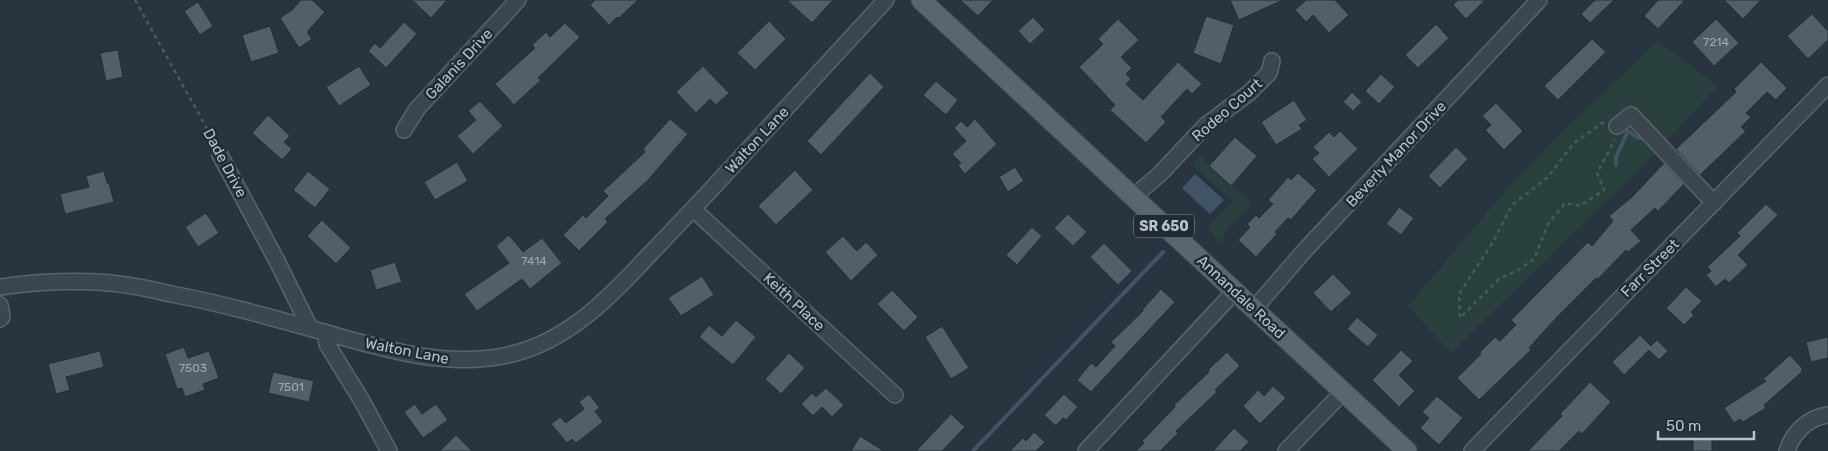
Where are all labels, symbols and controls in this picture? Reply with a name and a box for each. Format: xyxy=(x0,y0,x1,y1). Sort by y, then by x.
street label: Galanis Drive xyxy=(422,25,496,103)
house number: 7214 xyxy=(1703,35,1729,49)
street label: Rodeo Court xyxy=(1188,75,1266,145)
street label: Beverly Manor Drive xyxy=(1342,97,1450,211)
street label: Walton Lane xyxy=(721,103,793,177)
street label: Dade Drive xyxy=(199,125,251,201)
road number: SR 650 xyxy=(1134,215,1194,238)
street label: Farr Street xyxy=(1617,235,1683,301)
street label: Annandale Road xyxy=(1193,252,1289,342)
house number: 7414 xyxy=(521,254,547,268)
street label: Keith Place xyxy=(760,269,828,335)
street label: Walton Lane xyxy=(364,334,450,368)
house number: 7503 xyxy=(179,361,207,375)
house number: 7501 xyxy=(278,380,304,394)
scale bar xyxy=(1658,408,1754,440)
text: 50 m xyxy=(1666,417,1701,435)

